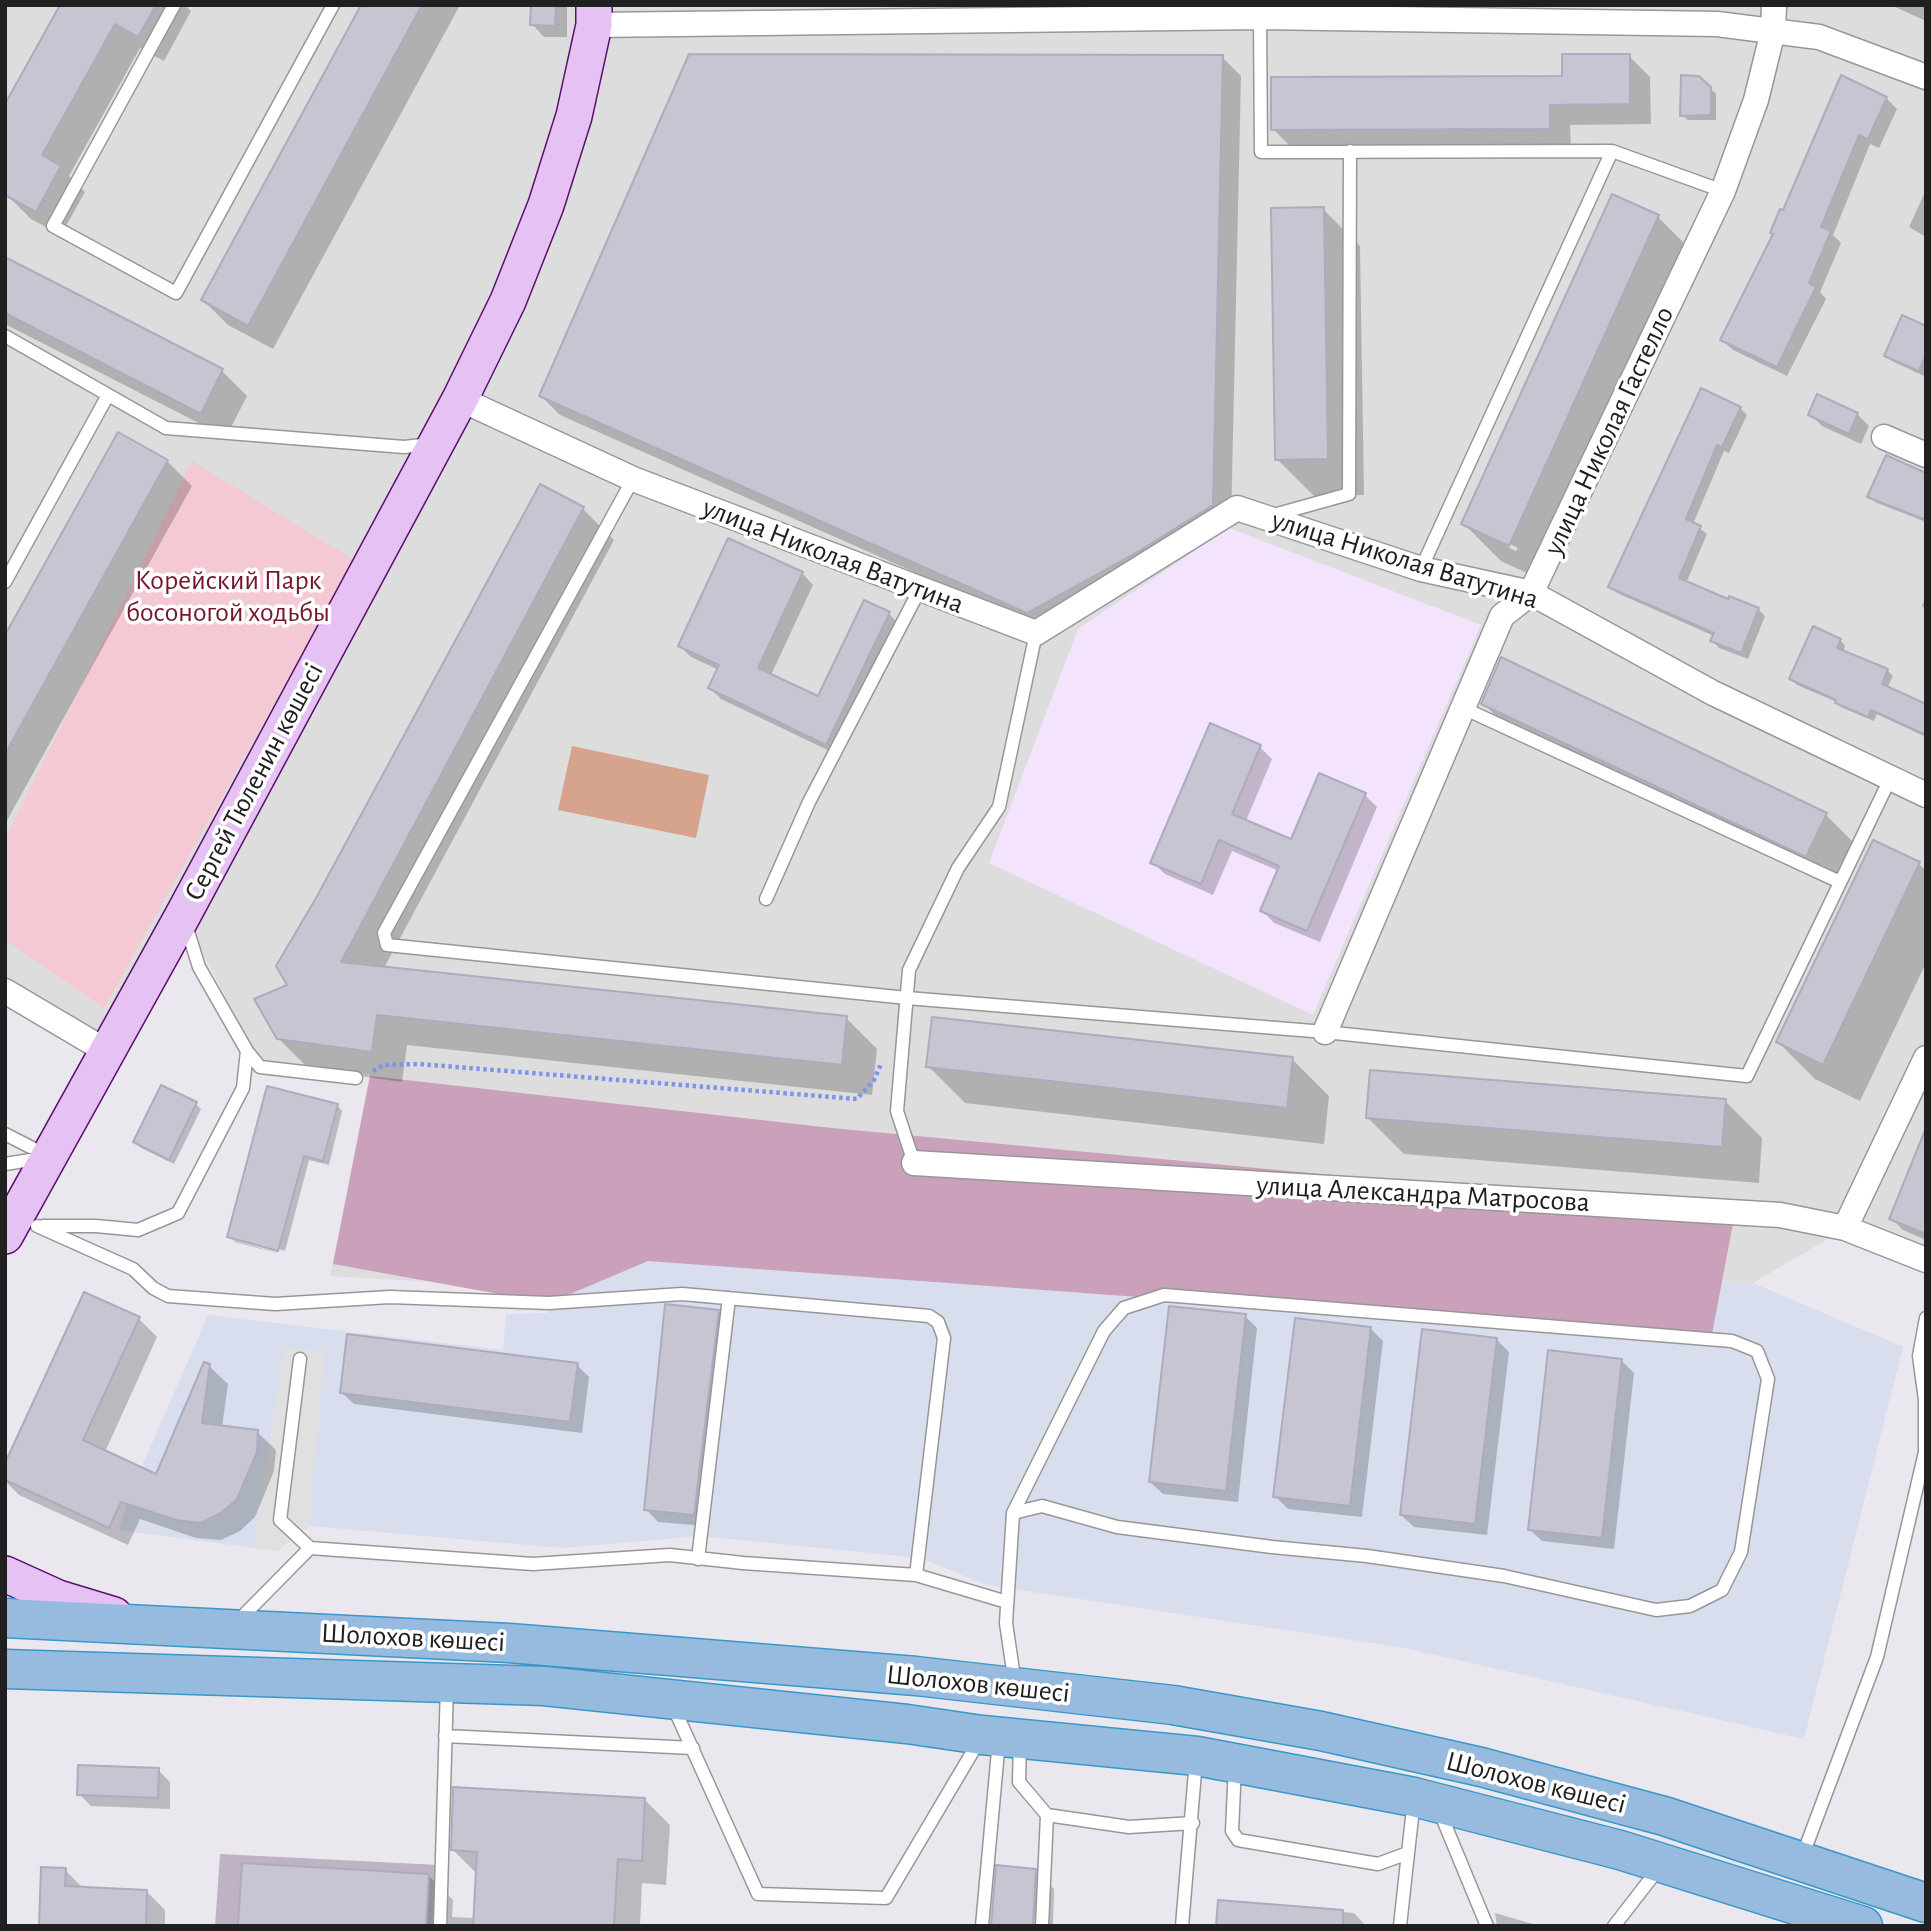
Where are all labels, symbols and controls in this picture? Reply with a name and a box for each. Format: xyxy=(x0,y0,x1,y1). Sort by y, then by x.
street label: улица Николая Гастелло xyxy=(1537,301,1681,561)
street label: улица Николая Ватутина xyxy=(698,491,968,621)
street label: улица Николая Ватутина xyxy=(1268,503,1542,617)
park label: Корейский Парк босоногой ходьбы xyxy=(126,564,330,630)
street label: Сергей Тюленин көшесі xyxy=(177,657,331,907)
street label: улица Александра Матросова xyxy=(1255,1168,1591,1220)
street label: Шолохов көшесі xyxy=(320,1616,506,1660)
street label: Шолохов көшесі xyxy=(885,1658,1071,1710)
street label: Шолохов көшесі xyxy=(1443,1744,1629,1822)

